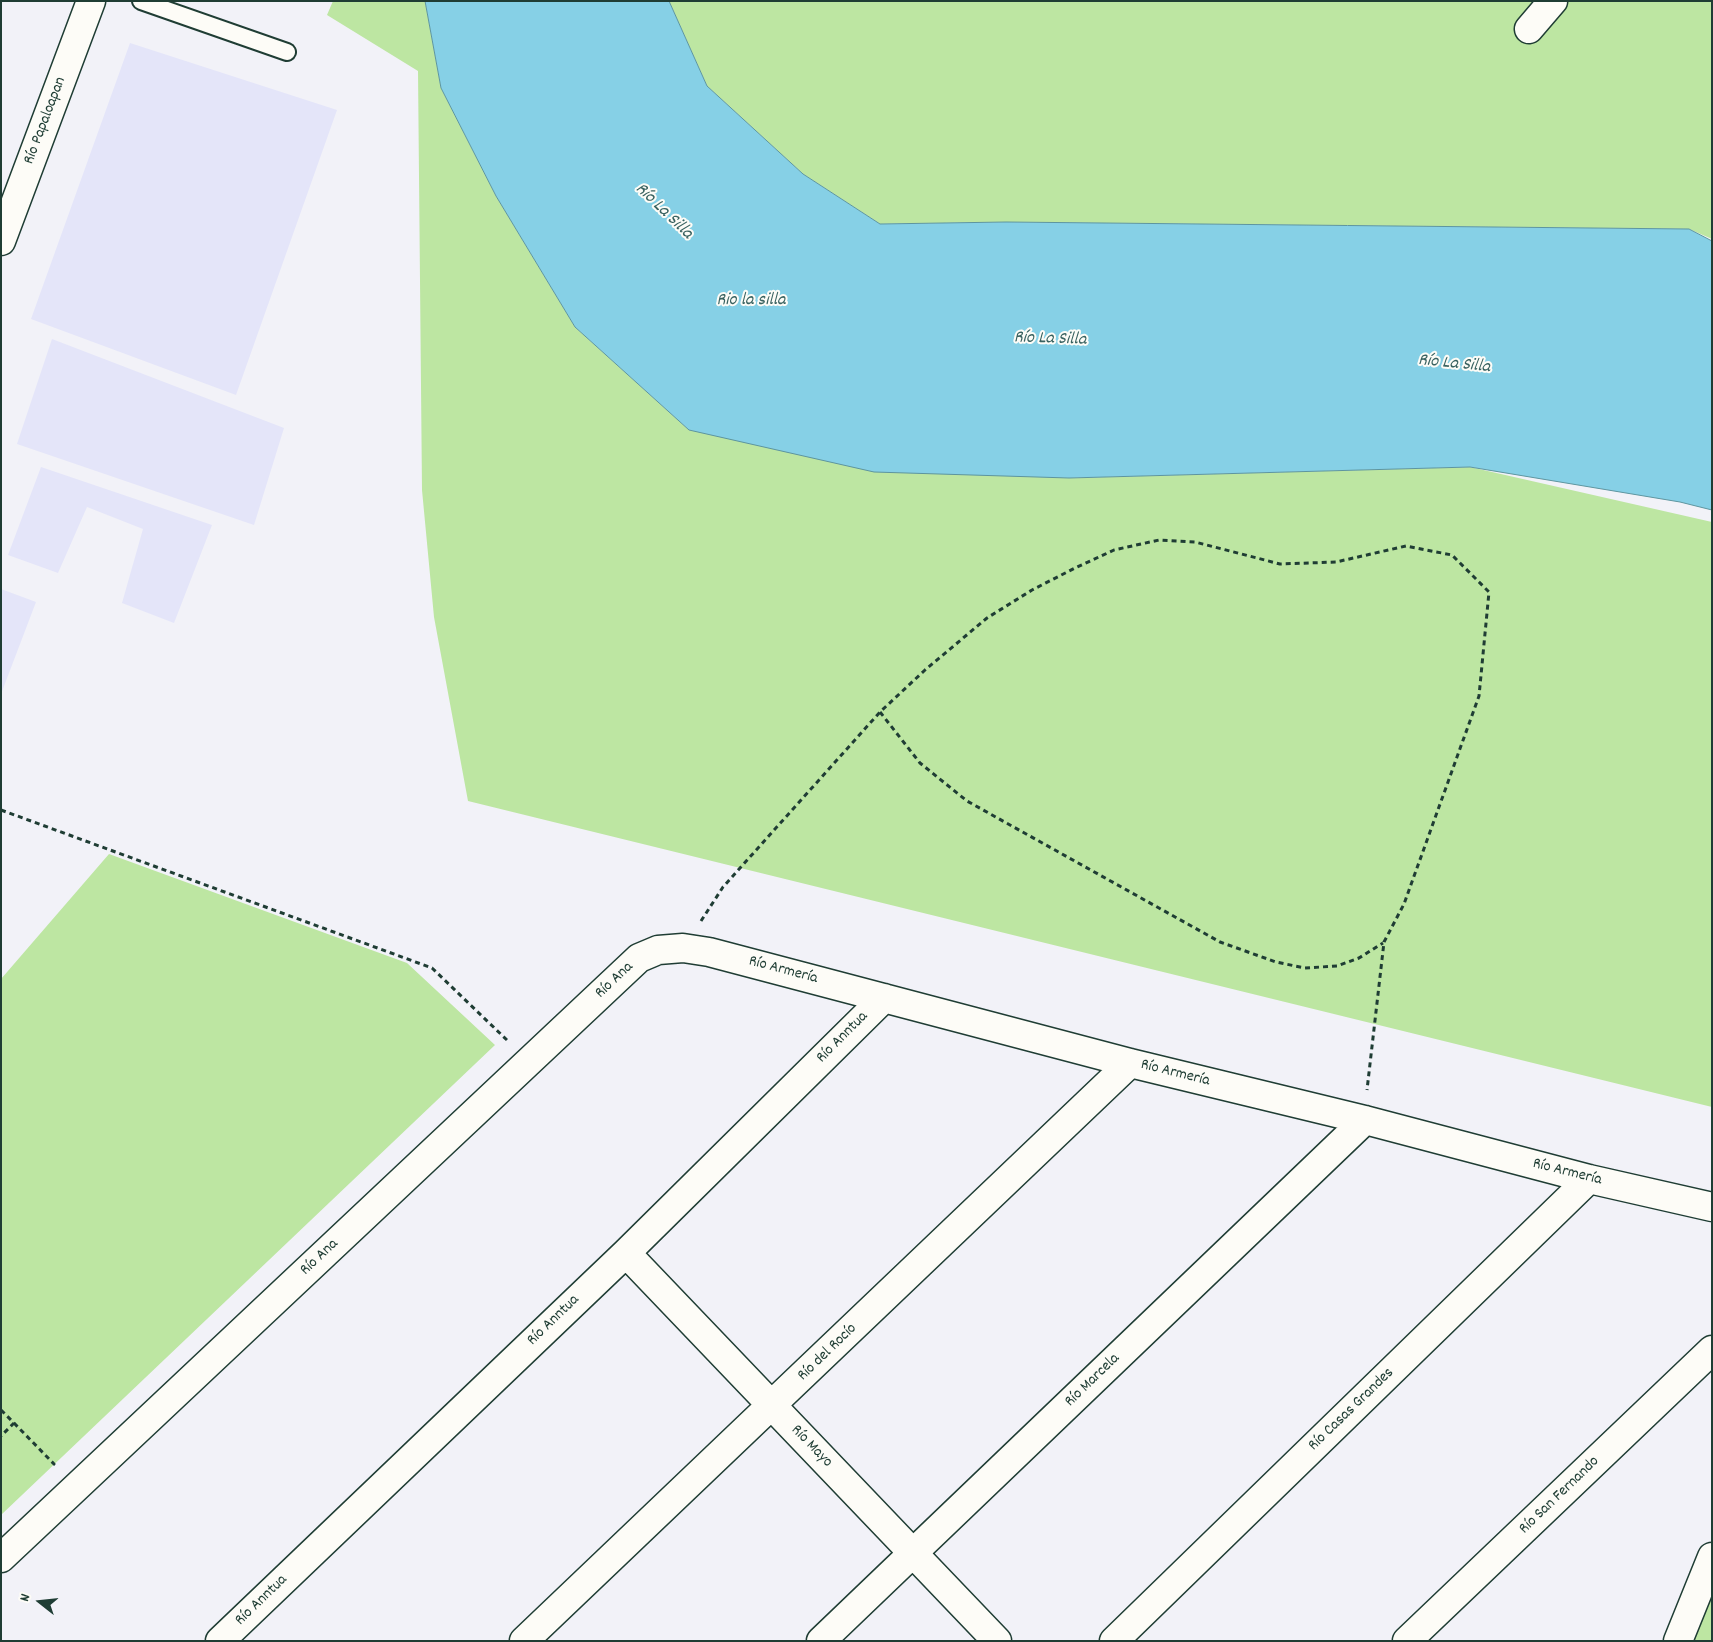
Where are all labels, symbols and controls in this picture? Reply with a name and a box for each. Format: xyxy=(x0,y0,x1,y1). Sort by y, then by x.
street label: Río Papaloapan xyxy=(21,75,71,167)
water label: Río La Silla xyxy=(629,179,697,245)
water label: Rio la silla xyxy=(717,291,785,313)
water label: Río La Silla xyxy=(1013,328,1087,352)
water label: Río La Silla xyxy=(1417,350,1491,380)
street label: Río Armería xyxy=(746,953,820,989)
street label: Río Ana xyxy=(592,959,638,1003)
street label: Río Anntua xyxy=(813,1008,873,1068)
street label: Río Armería xyxy=(1138,1056,1212,1092)
street label: Río Armería xyxy=(1530,1155,1604,1191)
street label: Río Ana xyxy=(297,1236,343,1280)
street label: Río Anntua xyxy=(524,1291,584,1351)
street label: Río del Rocío xyxy=(794,1320,862,1386)
street label: Río Marcela xyxy=(1061,1350,1125,1412)
street label: Río Casas Grandes xyxy=(1305,1364,1399,1456)
street label: Río Mayo xyxy=(786,1422,836,1472)
street label: Río San Fernando xyxy=(1516,1453,1604,1539)
street label: Río Anntua xyxy=(232,1571,292,1631)
north arrow xyxy=(15,1577,65,1627)
text: N xyxy=(15,1592,36,1604)

